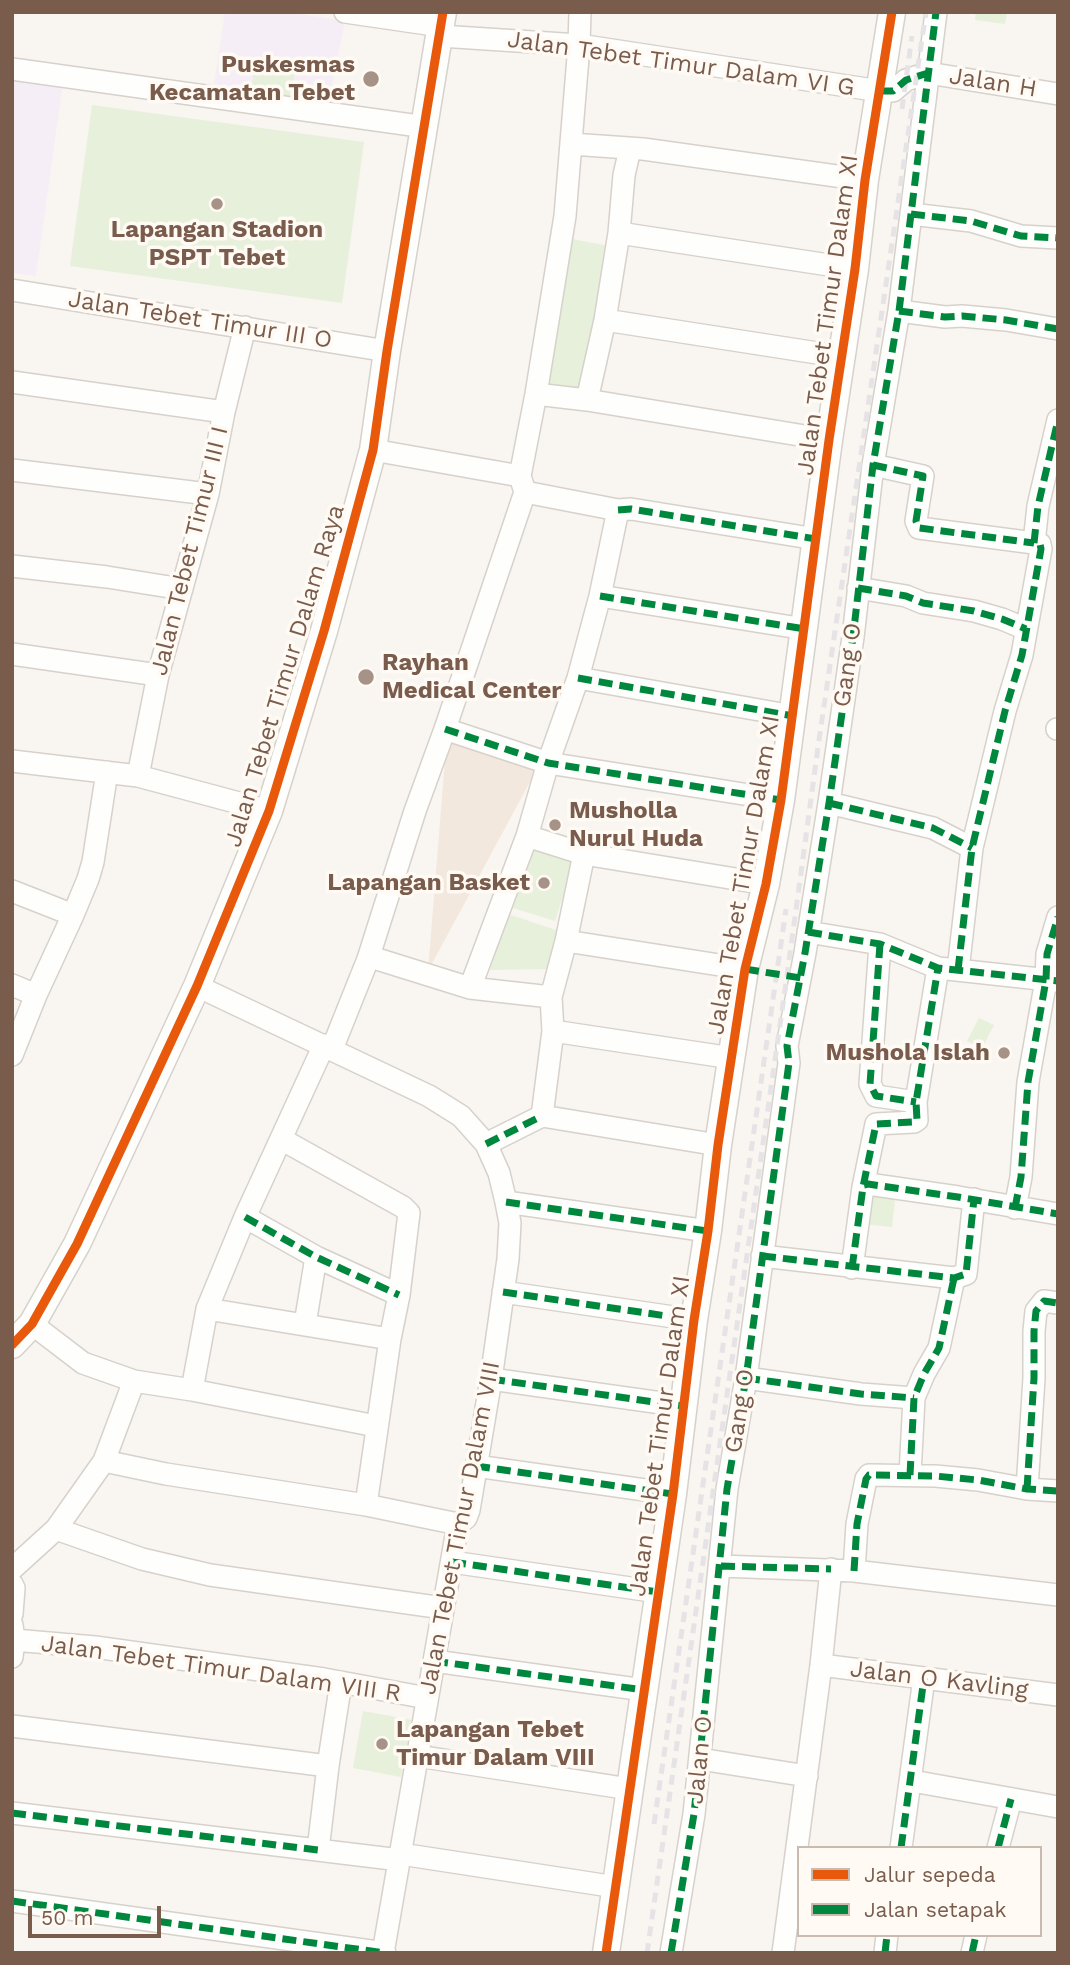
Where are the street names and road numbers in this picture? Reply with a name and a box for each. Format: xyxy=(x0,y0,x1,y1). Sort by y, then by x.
street label: Jalan Tebet Timur Dalam VI G xyxy=(505,25,857,103)
street label: Jalan H xyxy=(947,62,1039,104)
street label: Jalan Tebet Timur Dalam XI xyxy=(791,153,865,477)
street label: Jalan Tebet Timur III O xyxy=(66,285,334,355)
street label: Jalan Tebet Timur III I xyxy=(145,423,235,679)
street label: Jalan Tebet Timur Dalam Raya xyxy=(219,501,351,851)
street label: Gang O xyxy=(828,621,868,709)
street label: Jalan Tebet Timur Dalam XI xyxy=(702,713,786,1037)
street label: Jalan Tebet Timur Dalam XI xyxy=(623,1274,697,1598)
street label: Jalan Tebet Timur Dalam VIII xyxy=(414,1359,506,1697)
street label: Gang O xyxy=(719,1367,761,1455)
street label: Jalan Tebet Timur Dalam VIII R xyxy=(39,1629,403,1709)
street label: Jalan O Kavling xyxy=(848,1655,1030,1705)
street label: Jalan O xyxy=(681,1714,719,1806)

